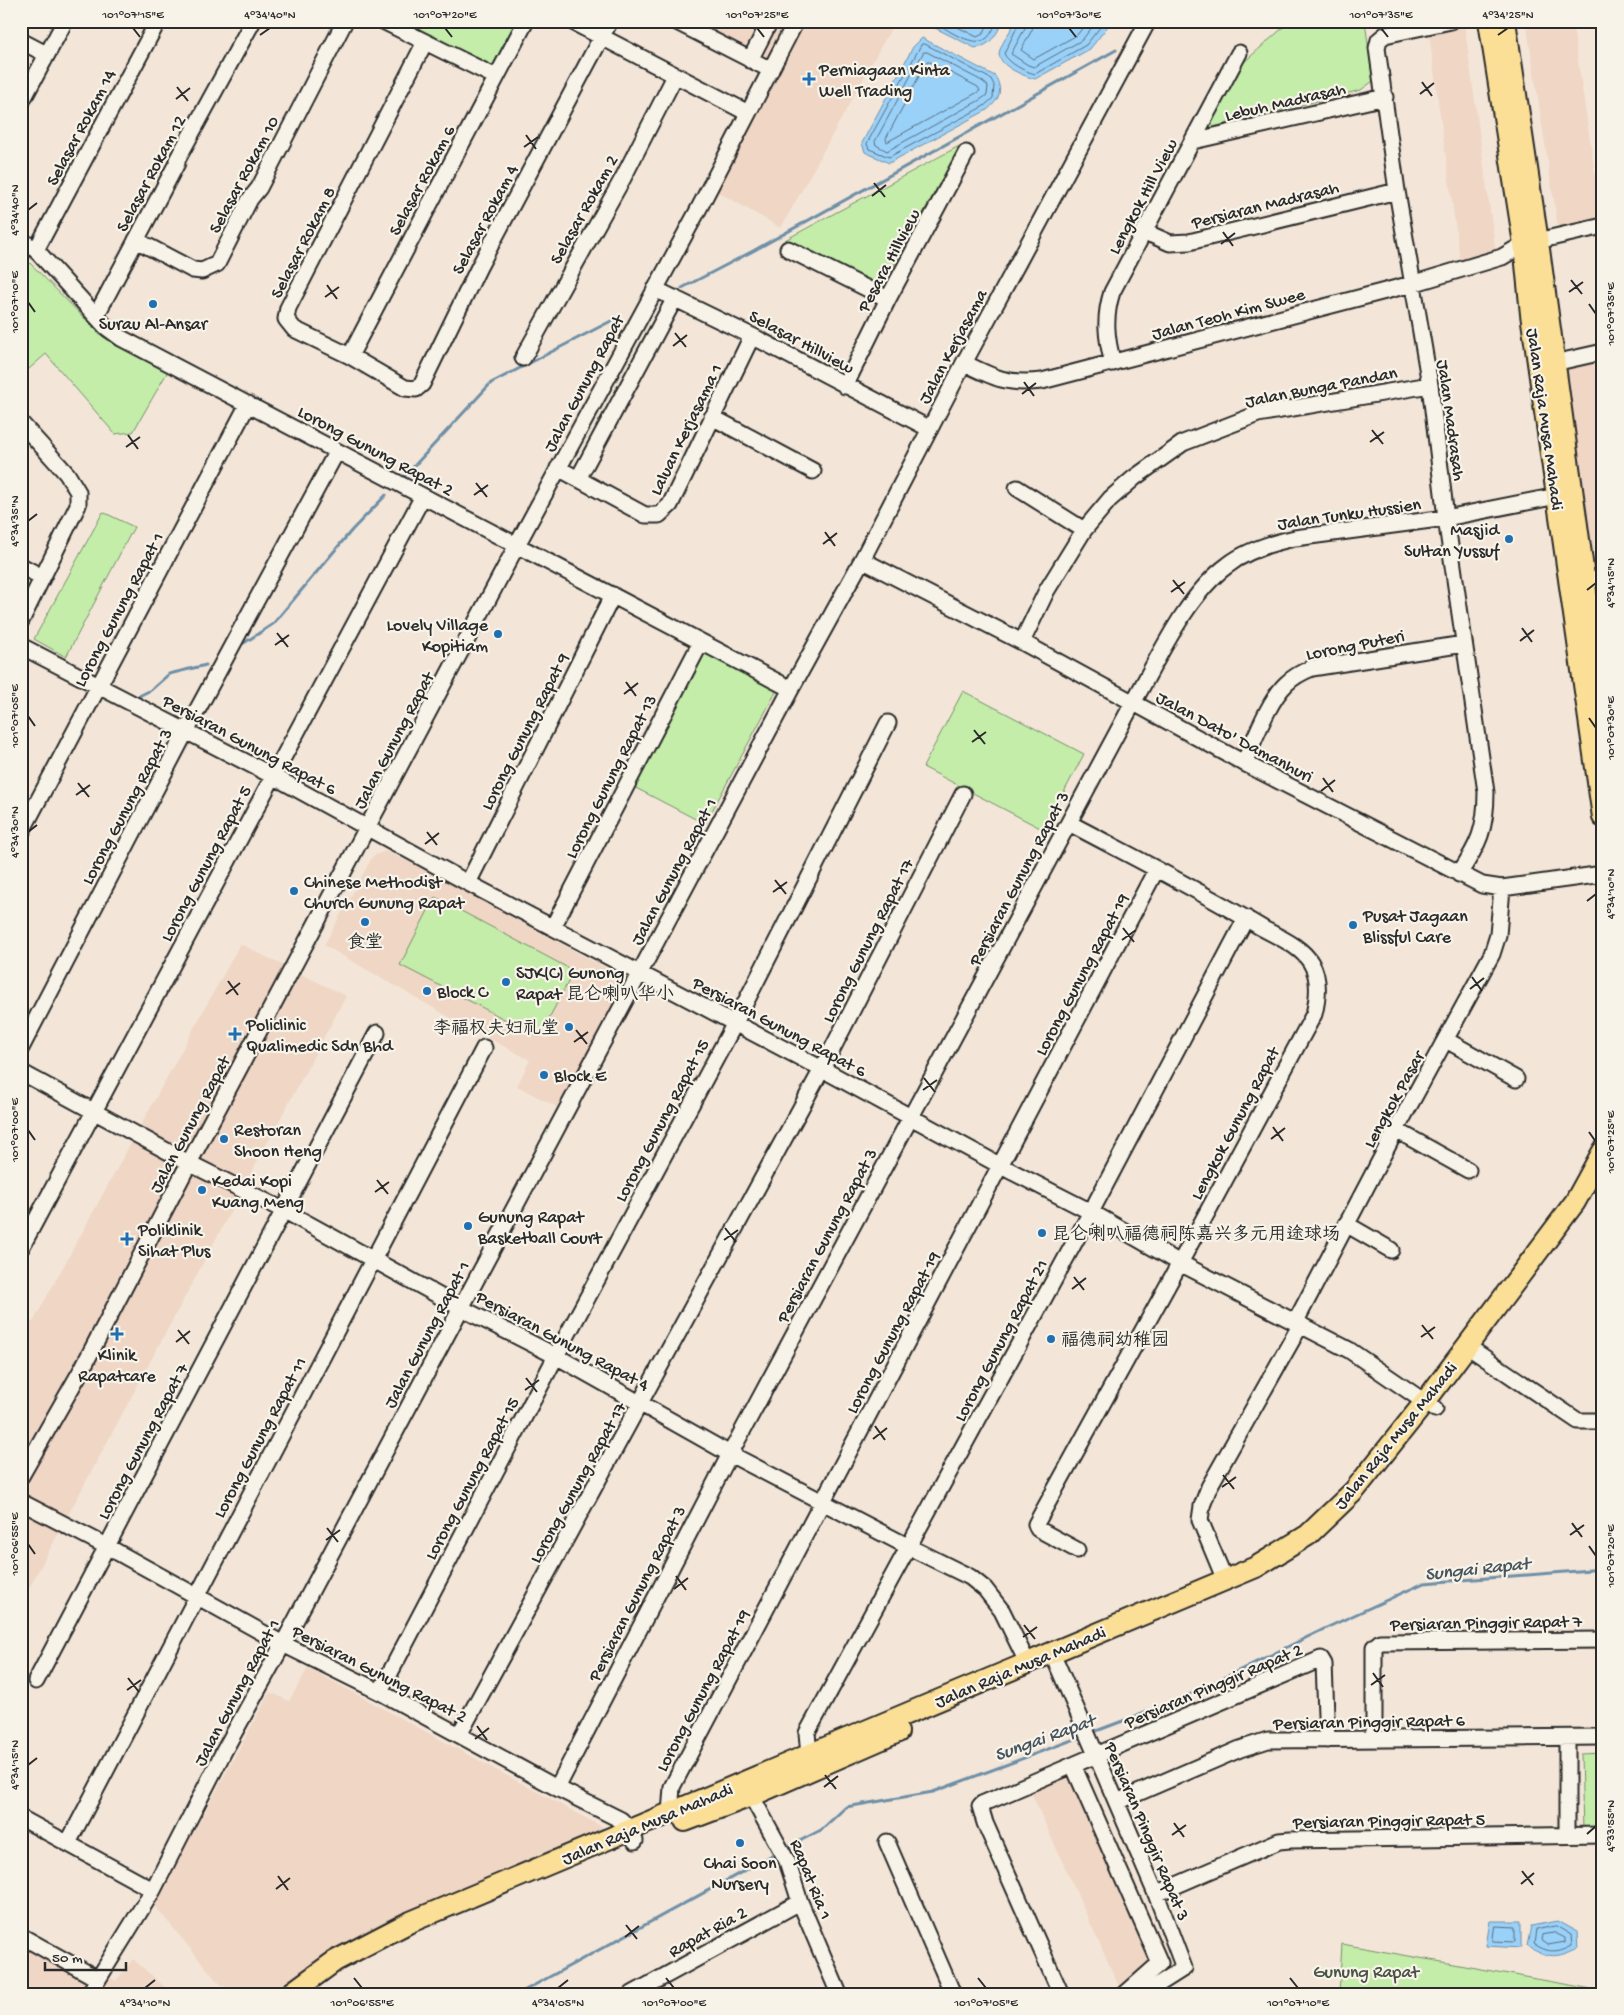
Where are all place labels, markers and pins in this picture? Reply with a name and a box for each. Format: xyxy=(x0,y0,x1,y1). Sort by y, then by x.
place label: Perniagaan Kinta Well Trading xyxy=(818,61,951,103)
marker: Perniagaan Kinta Well Trading xyxy=(803,73,815,85)
marker: Surau Al-Ansar xyxy=(147,298,159,310)
place label: Surau Al-Ansar xyxy=(99,315,209,336)
place label: Masjid Sultan Yussuf xyxy=(1404,521,1500,563)
marker: Masjid Sultan Yussuf xyxy=(1503,533,1515,545)
place label: Lovely Village Kopitiam xyxy=(386,616,489,658)
marker: Lovely Village Kopitiam xyxy=(492,628,504,640)
place label: Chinese Methodist Church Gunung Rapat xyxy=(304,873,465,915)
marker: Chinese Methodist Church Gunung Rapat xyxy=(288,885,300,897)
place label: Pusat Jagaan Blissful Care xyxy=(1362,907,1468,949)
marker: 食堂 xyxy=(359,916,371,928)
marker: Pusat Jagaan Blissful Care xyxy=(1347,919,1359,931)
place label: 食堂 xyxy=(347,932,383,954)
place label: SJK(C) Gunong Rapat 昆仑喇叭华小 xyxy=(516,964,674,1006)
marker: SJK(C) Gunong Rapat 昆仑喇叭华小 xyxy=(500,976,512,988)
place label: Block C xyxy=(436,983,489,1004)
marker: Block C xyxy=(421,985,433,997)
place label: Policlinic Qualimedic Sdn Bhd xyxy=(245,1016,394,1058)
place label: 李福权夫妇礼堂 xyxy=(433,1018,559,1040)
marker: 李福权夫妇礼堂 xyxy=(563,1021,575,1033)
marker: Policlinic Qualimedic Sdn Bhd xyxy=(228,1027,242,1041)
place label: Block E xyxy=(553,1067,607,1088)
marker: Block E xyxy=(538,1069,550,1081)
place label: Restoran Shoon Heng xyxy=(234,1121,322,1163)
marker: Restoran Shoon Heng xyxy=(218,1133,230,1145)
place label: Kedai Kopi Kuang Meng xyxy=(212,1172,304,1214)
marker: Kedai Kopi Kuang Meng xyxy=(196,1184,208,1196)
place label: Gunung Rapat Basketball Court xyxy=(477,1208,603,1250)
marker: Gunung Rapat Basketball Court xyxy=(462,1220,474,1232)
place label: Poliklinik Sihat Plus xyxy=(137,1221,212,1263)
place label: 昆仑喇叭福德祠陈嘉兴多元用途球场 xyxy=(1052,1224,1340,1246)
marker: 昆仑喇叭福德祠陈嘉兴多元用途球场 xyxy=(1036,1227,1048,1239)
marker: Poliklinik Sihat Plus xyxy=(120,1232,134,1246)
marker: Klinik Rapatcare xyxy=(110,1327,124,1341)
place label: 福德祠幼稚园 xyxy=(1061,1330,1169,1352)
marker: 福德祠幼稚园 xyxy=(1045,1333,1057,1345)
place label: Klinik Rapatcare xyxy=(78,1346,156,1388)
marker: Chai Soon Nursery xyxy=(734,1837,746,1849)
place label: Chai Soon Nursery xyxy=(703,1854,777,1896)

